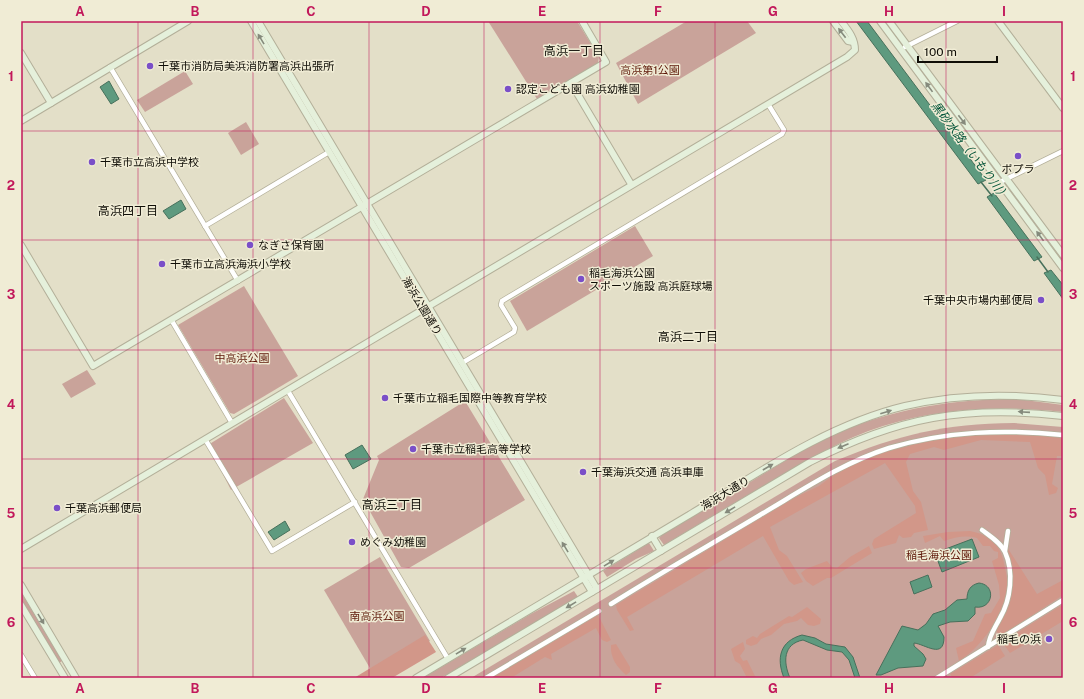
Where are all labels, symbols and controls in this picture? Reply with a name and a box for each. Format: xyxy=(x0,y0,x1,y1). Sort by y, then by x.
text: A xyxy=(75,4,85,19)
text: B xyxy=(191,4,200,19)
text: C xyxy=(306,4,316,19)
text: D xyxy=(421,4,431,19)
text: E xyxy=(538,4,546,19)
text: F xyxy=(654,4,662,19)
text: G xyxy=(768,4,778,19)
text: H xyxy=(884,4,894,19)
text: I xyxy=(1002,4,1006,19)
one-way arrow xyxy=(837,28,846,39)
one-way arrow xyxy=(258,33,265,45)
scale bar xyxy=(918,38,997,64)
district label: 高浜一丁目 xyxy=(544,44,604,58)
text: 100 m xyxy=(924,45,957,59)
place label: 千葉市消防局美浜消防署高浜出張所 xyxy=(158,60,335,72)
marker: 千葉市消防局美浜消防署高浜出張所 xyxy=(145,61,155,71)
park label: 高浜第1公園 xyxy=(620,64,680,76)
text: 1 xyxy=(8,69,14,84)
text: 1 xyxy=(1070,69,1076,84)
one-way arrow xyxy=(925,81,933,92)
place label: 認定こども園 高浜幼稚園 xyxy=(516,83,640,95)
marker: 認定こども園 高浜幼稚園 xyxy=(503,84,513,94)
water label: 黒砂水路（いもり川） xyxy=(928,99,1012,203)
one-way arrow xyxy=(958,114,966,125)
marker: ポプラ xyxy=(1013,151,1023,161)
place label: 千葉市立高浜中学校 xyxy=(100,156,199,168)
marker: 千葉市立高浜中学校 xyxy=(87,157,97,167)
place label: ポプラ xyxy=(1002,163,1035,175)
text: 2 xyxy=(7,178,15,193)
text: 2 xyxy=(1069,178,1077,193)
district label: 高浜四丁目 xyxy=(98,204,158,218)
one-way arrow xyxy=(1036,231,1044,242)
place label: なぎさ保育園 xyxy=(258,239,324,251)
marker: なぎさ保育園 xyxy=(245,240,255,250)
place label: 千葉市立高浜海浜小学校 xyxy=(170,258,291,270)
marker: 千葉市立高浜海浜小学校 xyxy=(157,259,167,269)
place label: 稲毛海浜公園 スポーツ施設 高浜庭球場 xyxy=(589,267,712,292)
marker: 稲毛海浜公園 スポーツ施設 高浜庭球場 xyxy=(576,274,586,284)
street label: 海浜公園通り xyxy=(400,275,444,337)
text: 3 xyxy=(7,287,16,302)
text: 3 xyxy=(1069,287,1078,302)
place label: 千葉中央市場内郵便局 xyxy=(923,294,1033,306)
marker: 千葉中央市場内郵便局 xyxy=(1036,295,1046,305)
district label: 高浜二丁目 xyxy=(658,330,718,344)
park label: 中高浜公園 xyxy=(215,352,270,364)
place label: 千葉市立稲毛国際中等教育学校 xyxy=(393,392,547,404)
marker: 千葉市立稲毛国際中等教育学校 xyxy=(380,393,390,403)
text: 4 xyxy=(7,397,16,412)
text: 4 xyxy=(1069,397,1078,412)
one-way arrow xyxy=(880,409,892,415)
one-way arrow xyxy=(1018,409,1030,416)
place label: 千葉市立稲毛高等学校 xyxy=(421,443,531,455)
one-way arrow xyxy=(837,443,849,449)
marker: 千葉市立稲毛高等学校 xyxy=(408,444,418,454)
one-way arrow xyxy=(763,464,774,471)
place label: 千葉海浜交通 高浜車庫 xyxy=(591,466,704,478)
marker: 千葉海浜交通 高浜車庫 xyxy=(578,467,588,477)
street label: 海浜大通り xyxy=(698,474,752,512)
district label: 高浜三丁目 xyxy=(362,498,422,512)
place label: 千葉高浜郵便局 xyxy=(65,502,142,514)
marker: 千葉高浜郵便局 xyxy=(52,503,62,513)
text: 5 xyxy=(7,506,16,521)
one-way arrow xyxy=(724,506,736,513)
text: 5 xyxy=(1069,506,1078,521)
place label: めぐみ幼稚園 xyxy=(360,536,426,548)
marker: めぐみ幼稚園 xyxy=(347,537,357,547)
one-way arrow xyxy=(561,541,568,553)
park label: 稲毛海浜公園 xyxy=(906,549,972,561)
one-way arrow xyxy=(603,559,615,566)
one-way arrow xyxy=(565,602,577,609)
park label: 南高浜公園 xyxy=(350,610,405,622)
one-way arrow xyxy=(37,614,45,624)
text: 6 xyxy=(7,615,16,630)
text: 6 xyxy=(1069,615,1078,630)
place label: 稲毛の浜 xyxy=(997,633,1041,645)
marker: 稲毛の浜 xyxy=(1044,634,1054,644)
one-way arrow xyxy=(455,647,467,654)
text: A xyxy=(75,681,85,696)
text: B xyxy=(191,681,200,696)
text: C xyxy=(306,681,316,696)
text: D xyxy=(421,681,431,696)
text: E xyxy=(538,681,546,696)
text: F xyxy=(654,681,662,696)
text: G xyxy=(768,681,778,696)
text: H xyxy=(884,681,894,696)
text: I xyxy=(1002,681,1006,696)

